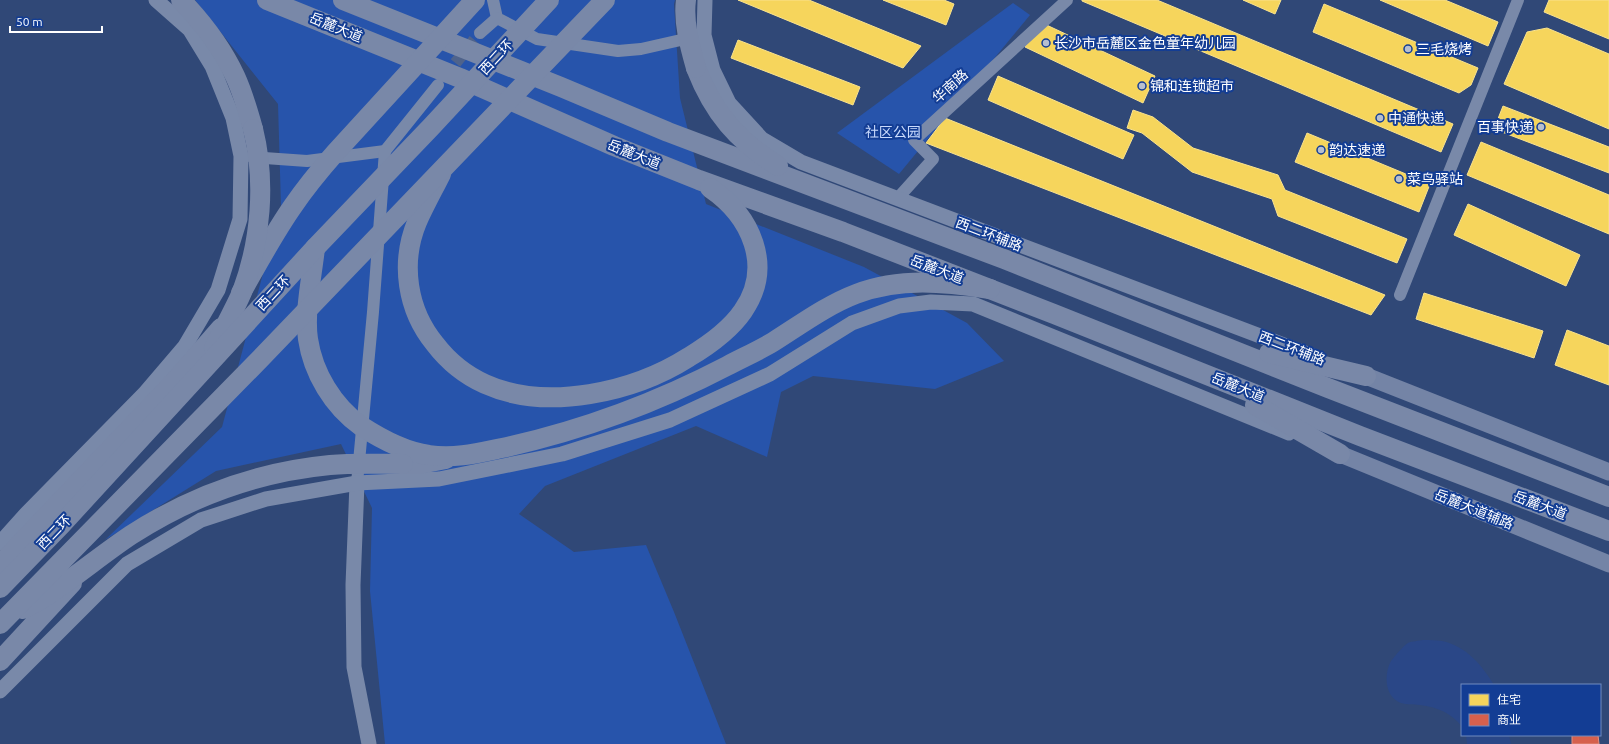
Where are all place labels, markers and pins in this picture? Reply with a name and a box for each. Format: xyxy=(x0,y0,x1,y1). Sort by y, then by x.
place label: 长沙市岳麓区金色童年幼儿园 xyxy=(1054,35,1236,51)
marker: 长沙市岳麓区金色童年幼儿园 xyxy=(1041,38,1051,48)
place label: 三毛烧烤 xyxy=(1416,41,1472,57)
marker: 三毛烧烤 xyxy=(1403,44,1413,54)
place label: 锦和连锁超市 xyxy=(1150,78,1234,94)
marker: 锦和连锁超市 xyxy=(1137,81,1147,91)
place label: 中通快递 xyxy=(1388,110,1444,126)
marker: 中通快递 xyxy=(1375,113,1385,123)
place label: 百事快递 xyxy=(1477,119,1533,135)
marker: 百事快递 xyxy=(1536,122,1546,132)
place label: 韵达速递 xyxy=(1329,142,1385,158)
marker: 韵达速递 xyxy=(1316,145,1326,155)
place label: 菜鸟驿站 xyxy=(1407,171,1463,187)
marker: 菜鸟驿站 xyxy=(1394,174,1404,184)

